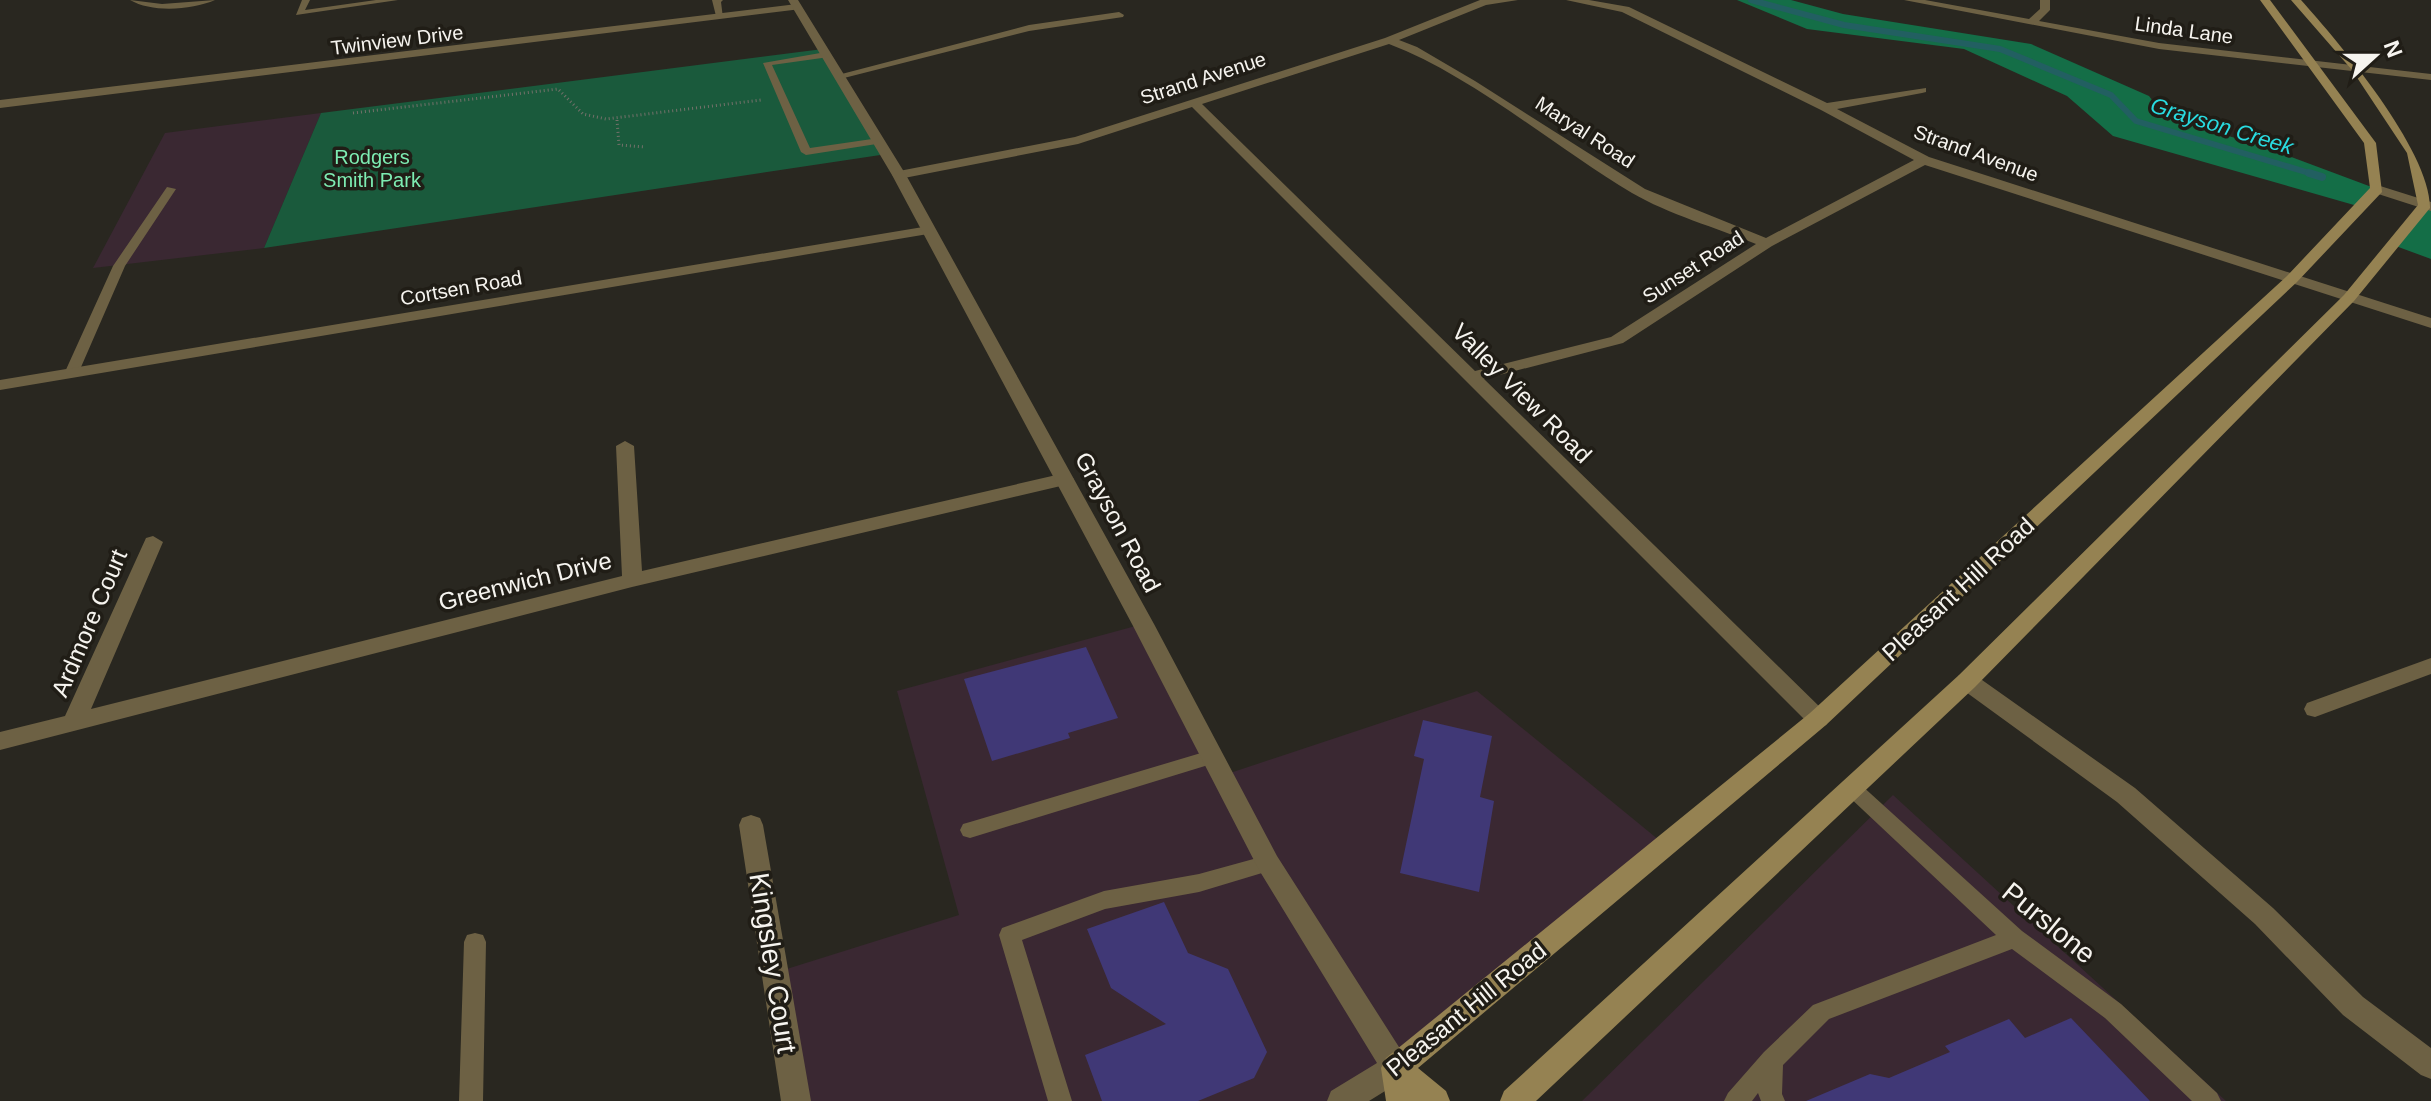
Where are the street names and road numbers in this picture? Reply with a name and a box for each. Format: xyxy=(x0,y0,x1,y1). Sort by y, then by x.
street label: Linda Lane xyxy=(2133,12,2235,48)
street label: Twinview Drive xyxy=(329,21,465,59)
street label: Strand Avenue xyxy=(1137,47,1269,109)
street label: Maryal Road xyxy=(1531,92,1639,172)
street label: Strand Avenue xyxy=(1911,120,2041,186)
street label: Sunset Road xyxy=(1639,226,1747,308)
street label: Cortsen Road xyxy=(398,266,524,310)
street label: Valley View Road xyxy=(1447,318,1597,468)
street label: Grayson Road xyxy=(1070,447,1166,597)
street label: Pleasant Hill Road xyxy=(1877,512,2039,666)
street label: Ardmore Court xyxy=(46,545,132,701)
street label: Greenwich Drive xyxy=(436,546,614,616)
street label: Kingsley Court xyxy=(743,871,803,1056)
street label: Purslone xyxy=(1996,876,2102,970)
street label: Pleasant Hill Road xyxy=(1381,936,1551,1082)

